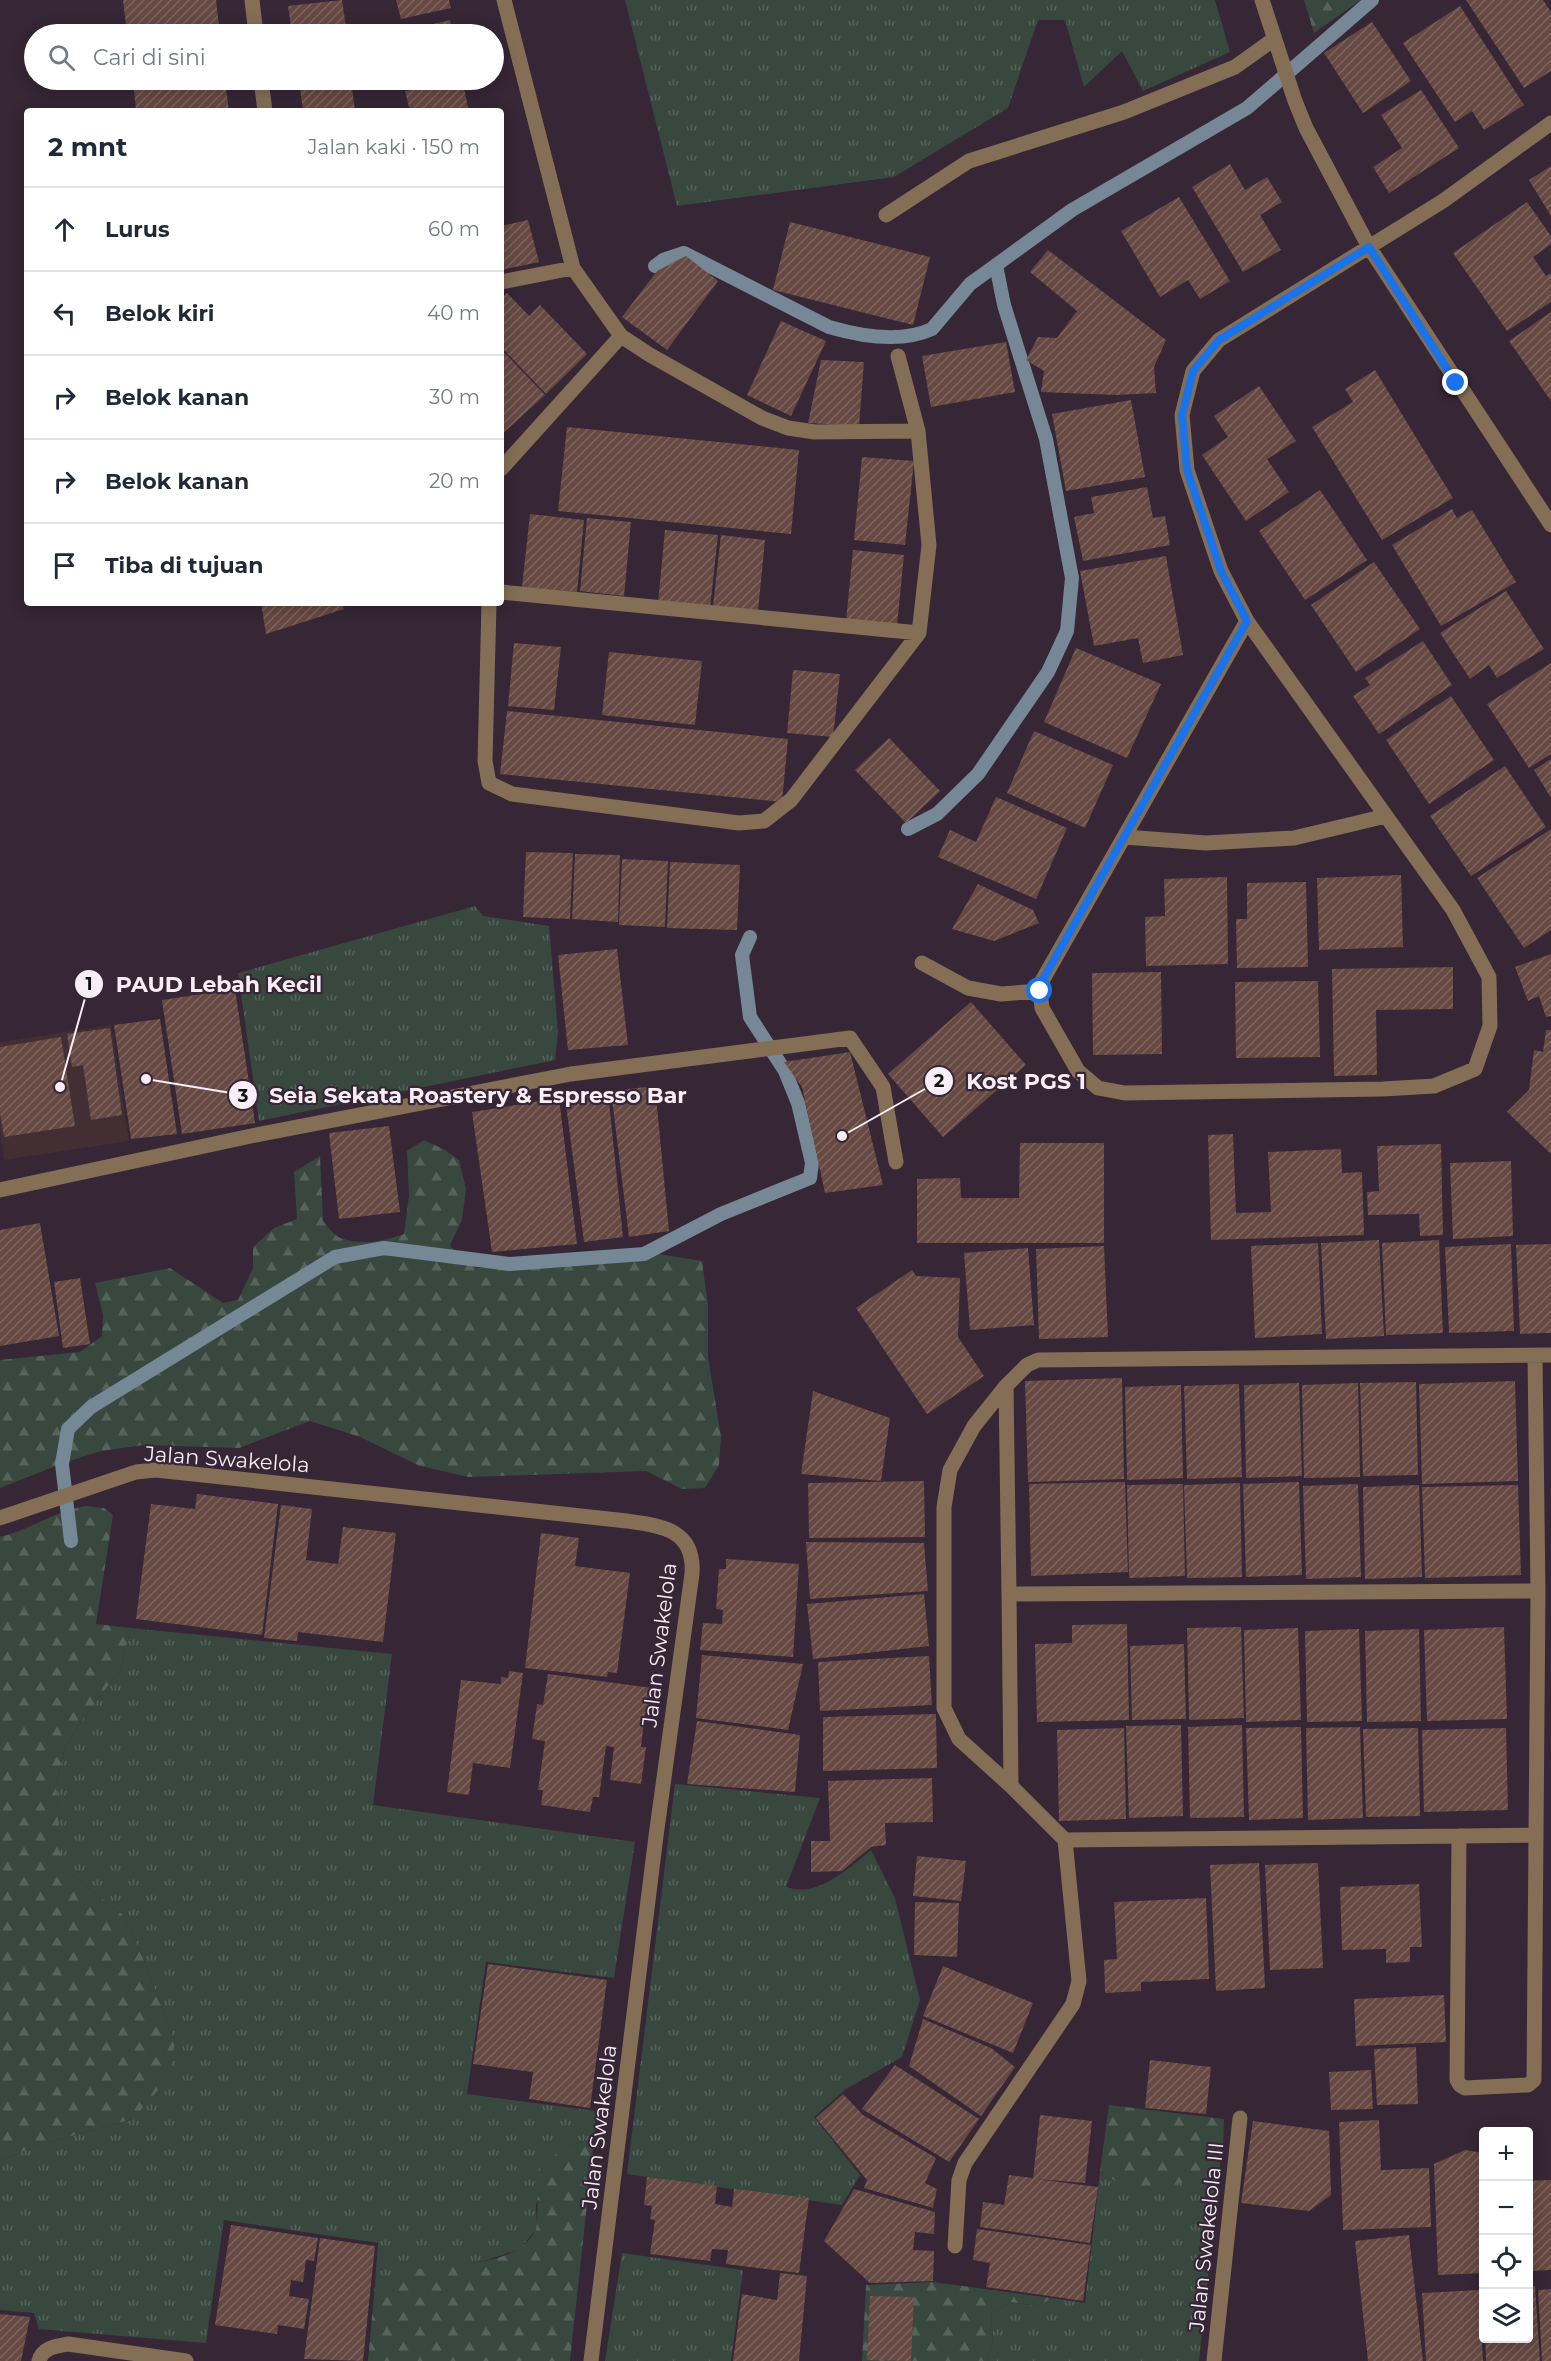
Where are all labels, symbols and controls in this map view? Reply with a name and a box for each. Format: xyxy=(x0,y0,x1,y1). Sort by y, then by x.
search box xyxy=(24,24,504,90)
icon: search xyxy=(45,41,78,74)
text: Cari di sini xyxy=(93,44,206,71)
text: 2 mnt xyxy=(48,131,127,163)
text: Jalan kaki · 150 m xyxy=(308,135,480,159)
icon: ahead xyxy=(48,213,81,246)
text: Lurus xyxy=(105,216,170,243)
text: 60 m xyxy=(428,217,480,241)
icon: left xyxy=(48,297,81,330)
text: Belok kiri xyxy=(105,300,214,327)
text: 40 m xyxy=(427,301,480,325)
route end xyxy=(1442,369,1468,395)
icon: right xyxy=(48,381,81,414)
text: Belok kanan xyxy=(105,384,249,411)
text: 30 m xyxy=(429,385,480,409)
icon: right xyxy=(48,465,81,498)
text: Belok kanan xyxy=(105,468,249,495)
text: 20 m xyxy=(429,469,480,493)
icon: arrive xyxy=(48,549,81,582)
text: Tiba di tujuan xyxy=(105,552,263,579)
callout: PAUD Lebah Kecil xyxy=(74,964,334,1004)
text: PAUD Lebah Kecil xyxy=(116,971,322,998)
text: 1 xyxy=(85,973,93,995)
route start xyxy=(1026,977,1052,1003)
callout: Kost PGS 1 xyxy=(924,1061,1098,1101)
text: Kost PGS 1 xyxy=(966,1068,1086,1095)
text: 2 xyxy=(934,1070,945,1092)
callout: Seia Sekata Roastery & Espresso Bar xyxy=(228,1075,699,1115)
text: Seia Sekata Roastery & Espresso Bar xyxy=(269,1082,687,1109)
text: 3 xyxy=(237,1085,249,1107)
street label: Jalan Swakelola xyxy=(143,1441,310,1477)
street label: Jalan Swakelola xyxy=(636,1561,681,1730)
street label: Jalan Swakelola xyxy=(576,2043,621,2212)
map controls xyxy=(1479,2127,1533,2343)
button: + xyxy=(1479,2127,1533,2181)
street label: Jalan Swakelola III xyxy=(1184,2141,1228,2334)
button: − xyxy=(1479,2181,1533,2235)
button: locate xyxy=(1479,2235,1533,2289)
button: layers xyxy=(1479,2289,1533,2343)

